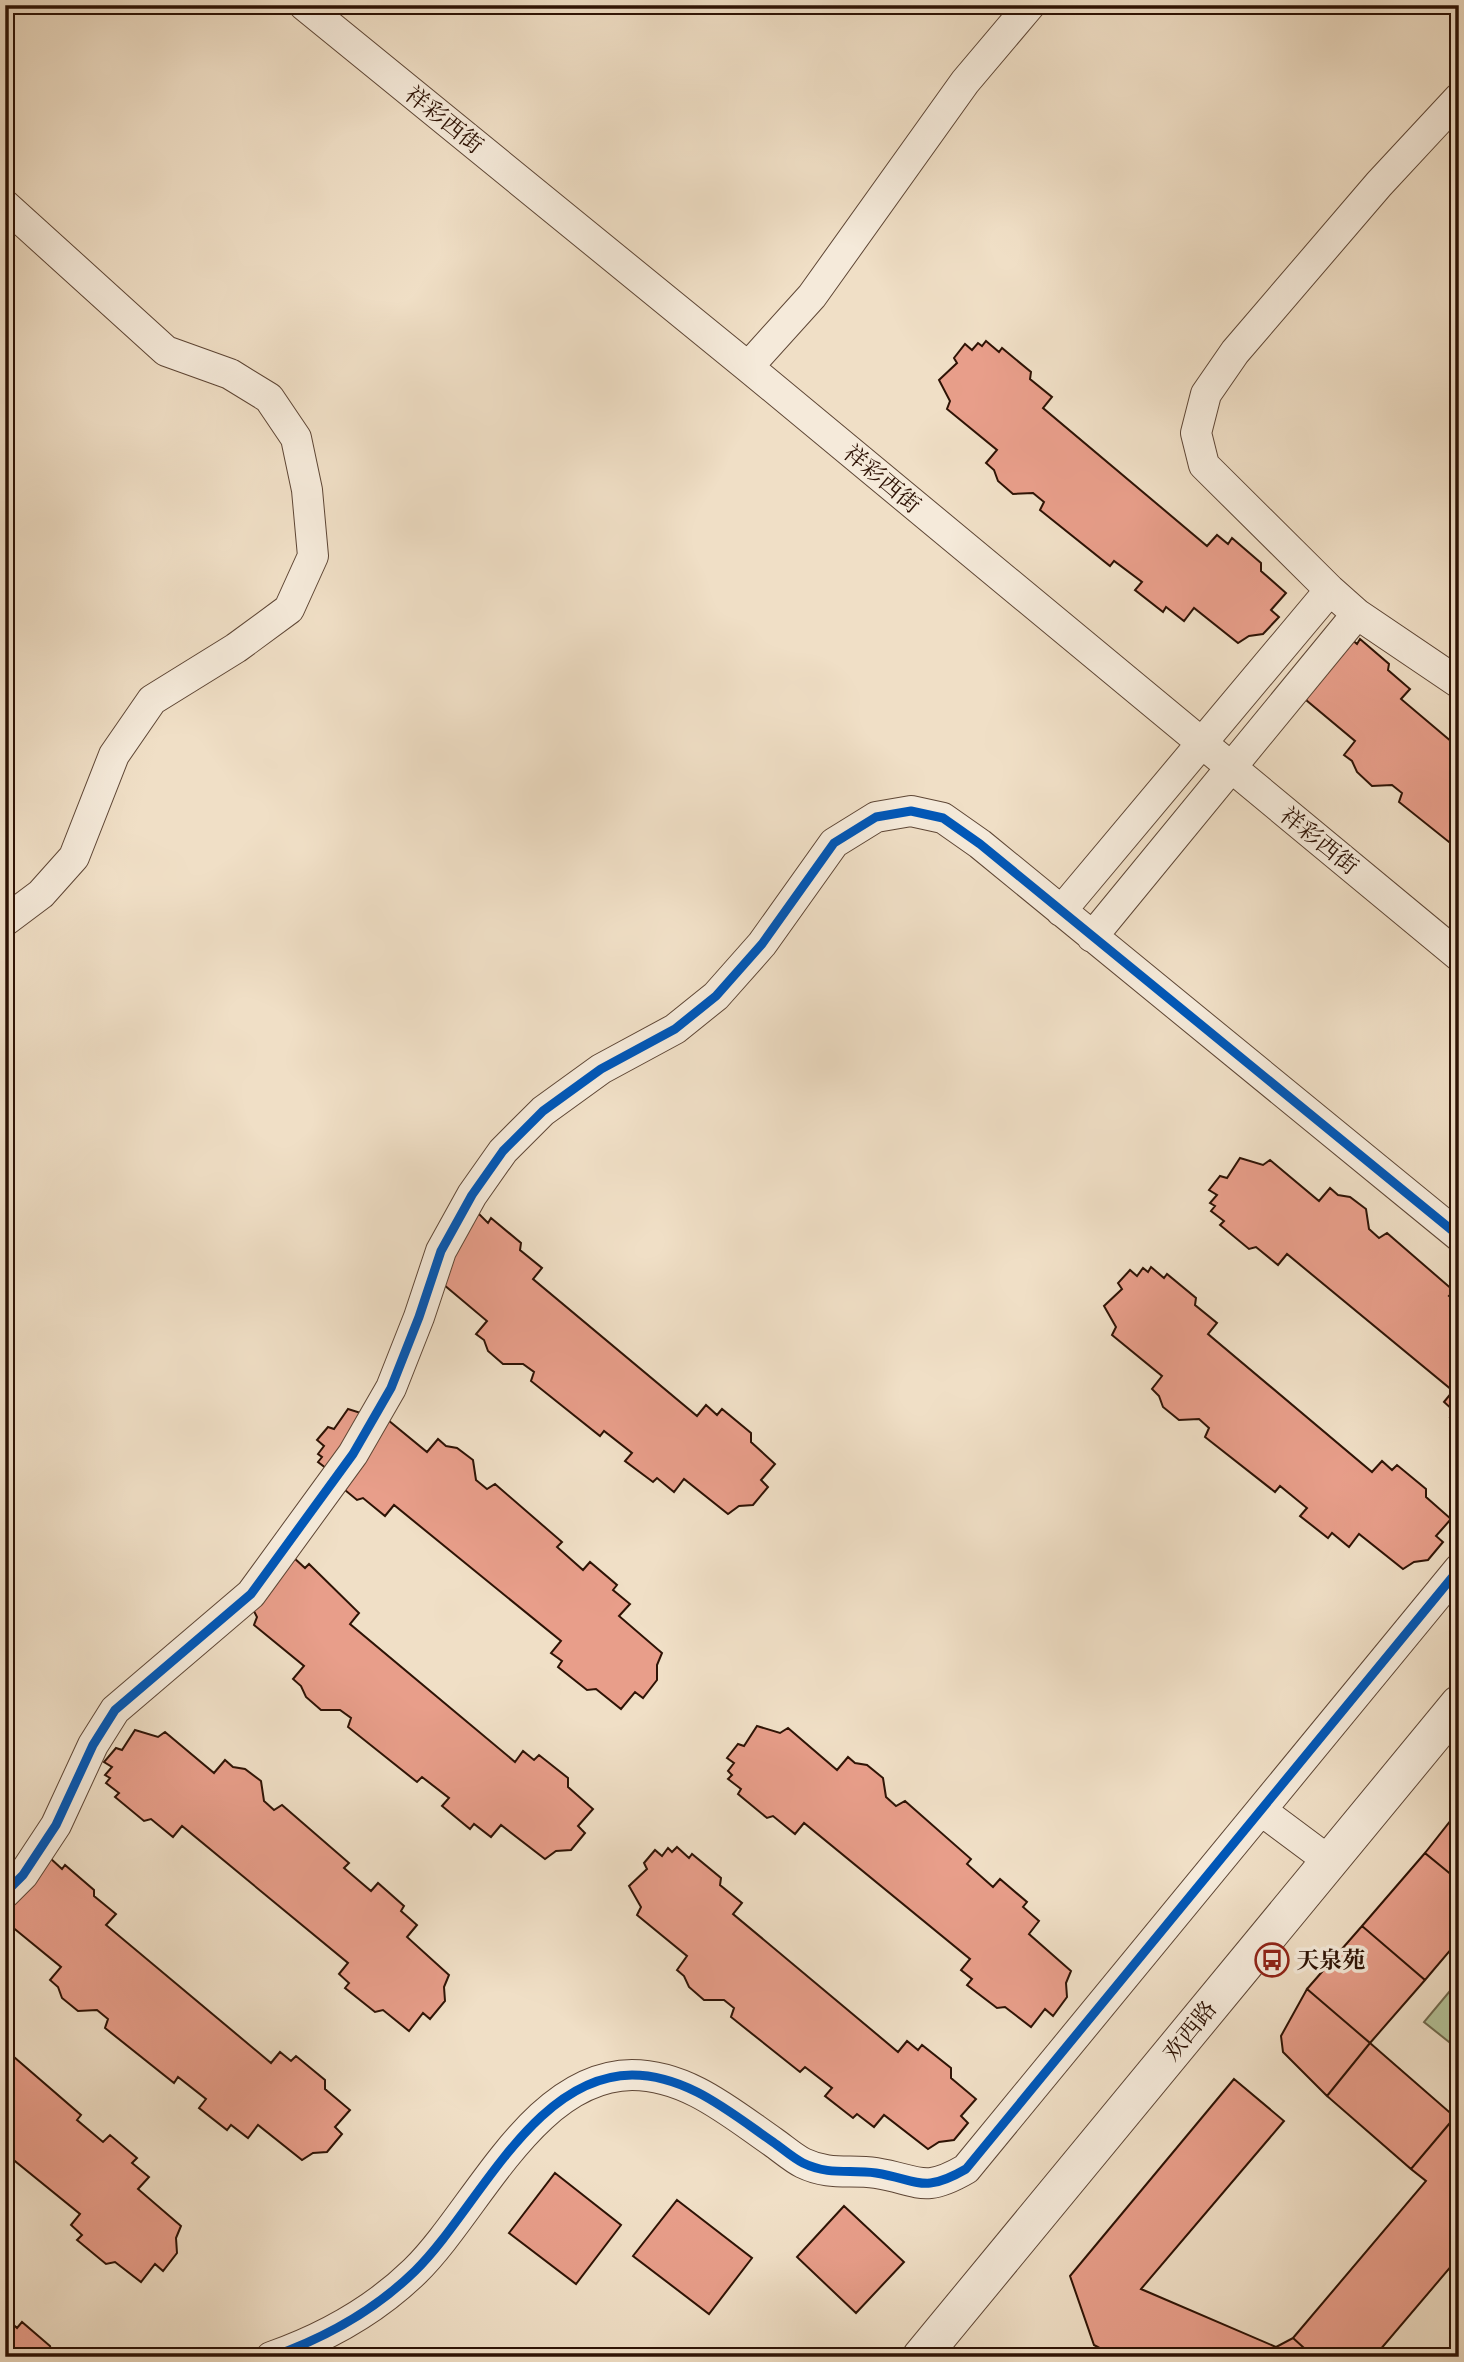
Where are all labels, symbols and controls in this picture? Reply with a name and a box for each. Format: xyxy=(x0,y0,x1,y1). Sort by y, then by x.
street label: 祥彩西街 xyxy=(400,81,488,159)
street label: 祥彩西街 xyxy=(838,439,926,519)
street label: 祥彩西街 xyxy=(1275,802,1363,880)
bus stop icon: 天泉苑 xyxy=(1253,1941,1291,1979)
place label: 天泉苑 xyxy=(1296,1947,1365,1974)
street label: 欢西路 xyxy=(1158,1996,1222,2066)

